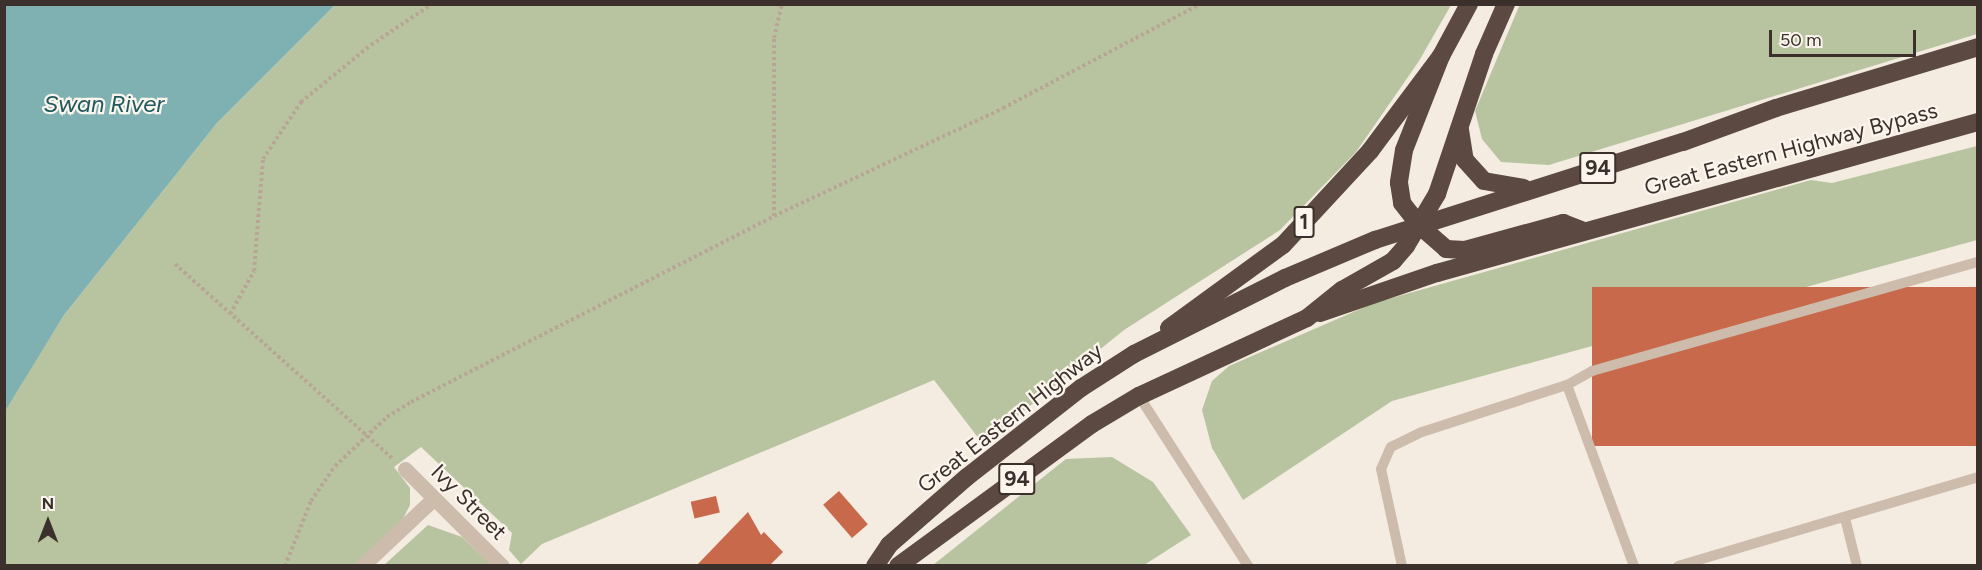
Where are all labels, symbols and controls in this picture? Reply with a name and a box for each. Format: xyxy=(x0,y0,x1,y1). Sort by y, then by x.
scale bar xyxy=(1772,18,1919,56)
text: 50 m xyxy=(1780,29,1822,51)
water label: Swan River xyxy=(44,90,164,118)
street label: Great Eastern Highway Bypass xyxy=(1641,97,1941,201)
road number: 94 xyxy=(1578,150,1618,186)
road number: 1 xyxy=(1294,204,1314,240)
street label: Great Eastern Highway xyxy=(912,338,1108,498)
street label: Ivy Street xyxy=(426,459,512,545)
road number: 94 xyxy=(998,461,1036,497)
north arrow xyxy=(18,492,78,552)
text: N xyxy=(42,494,54,513)

